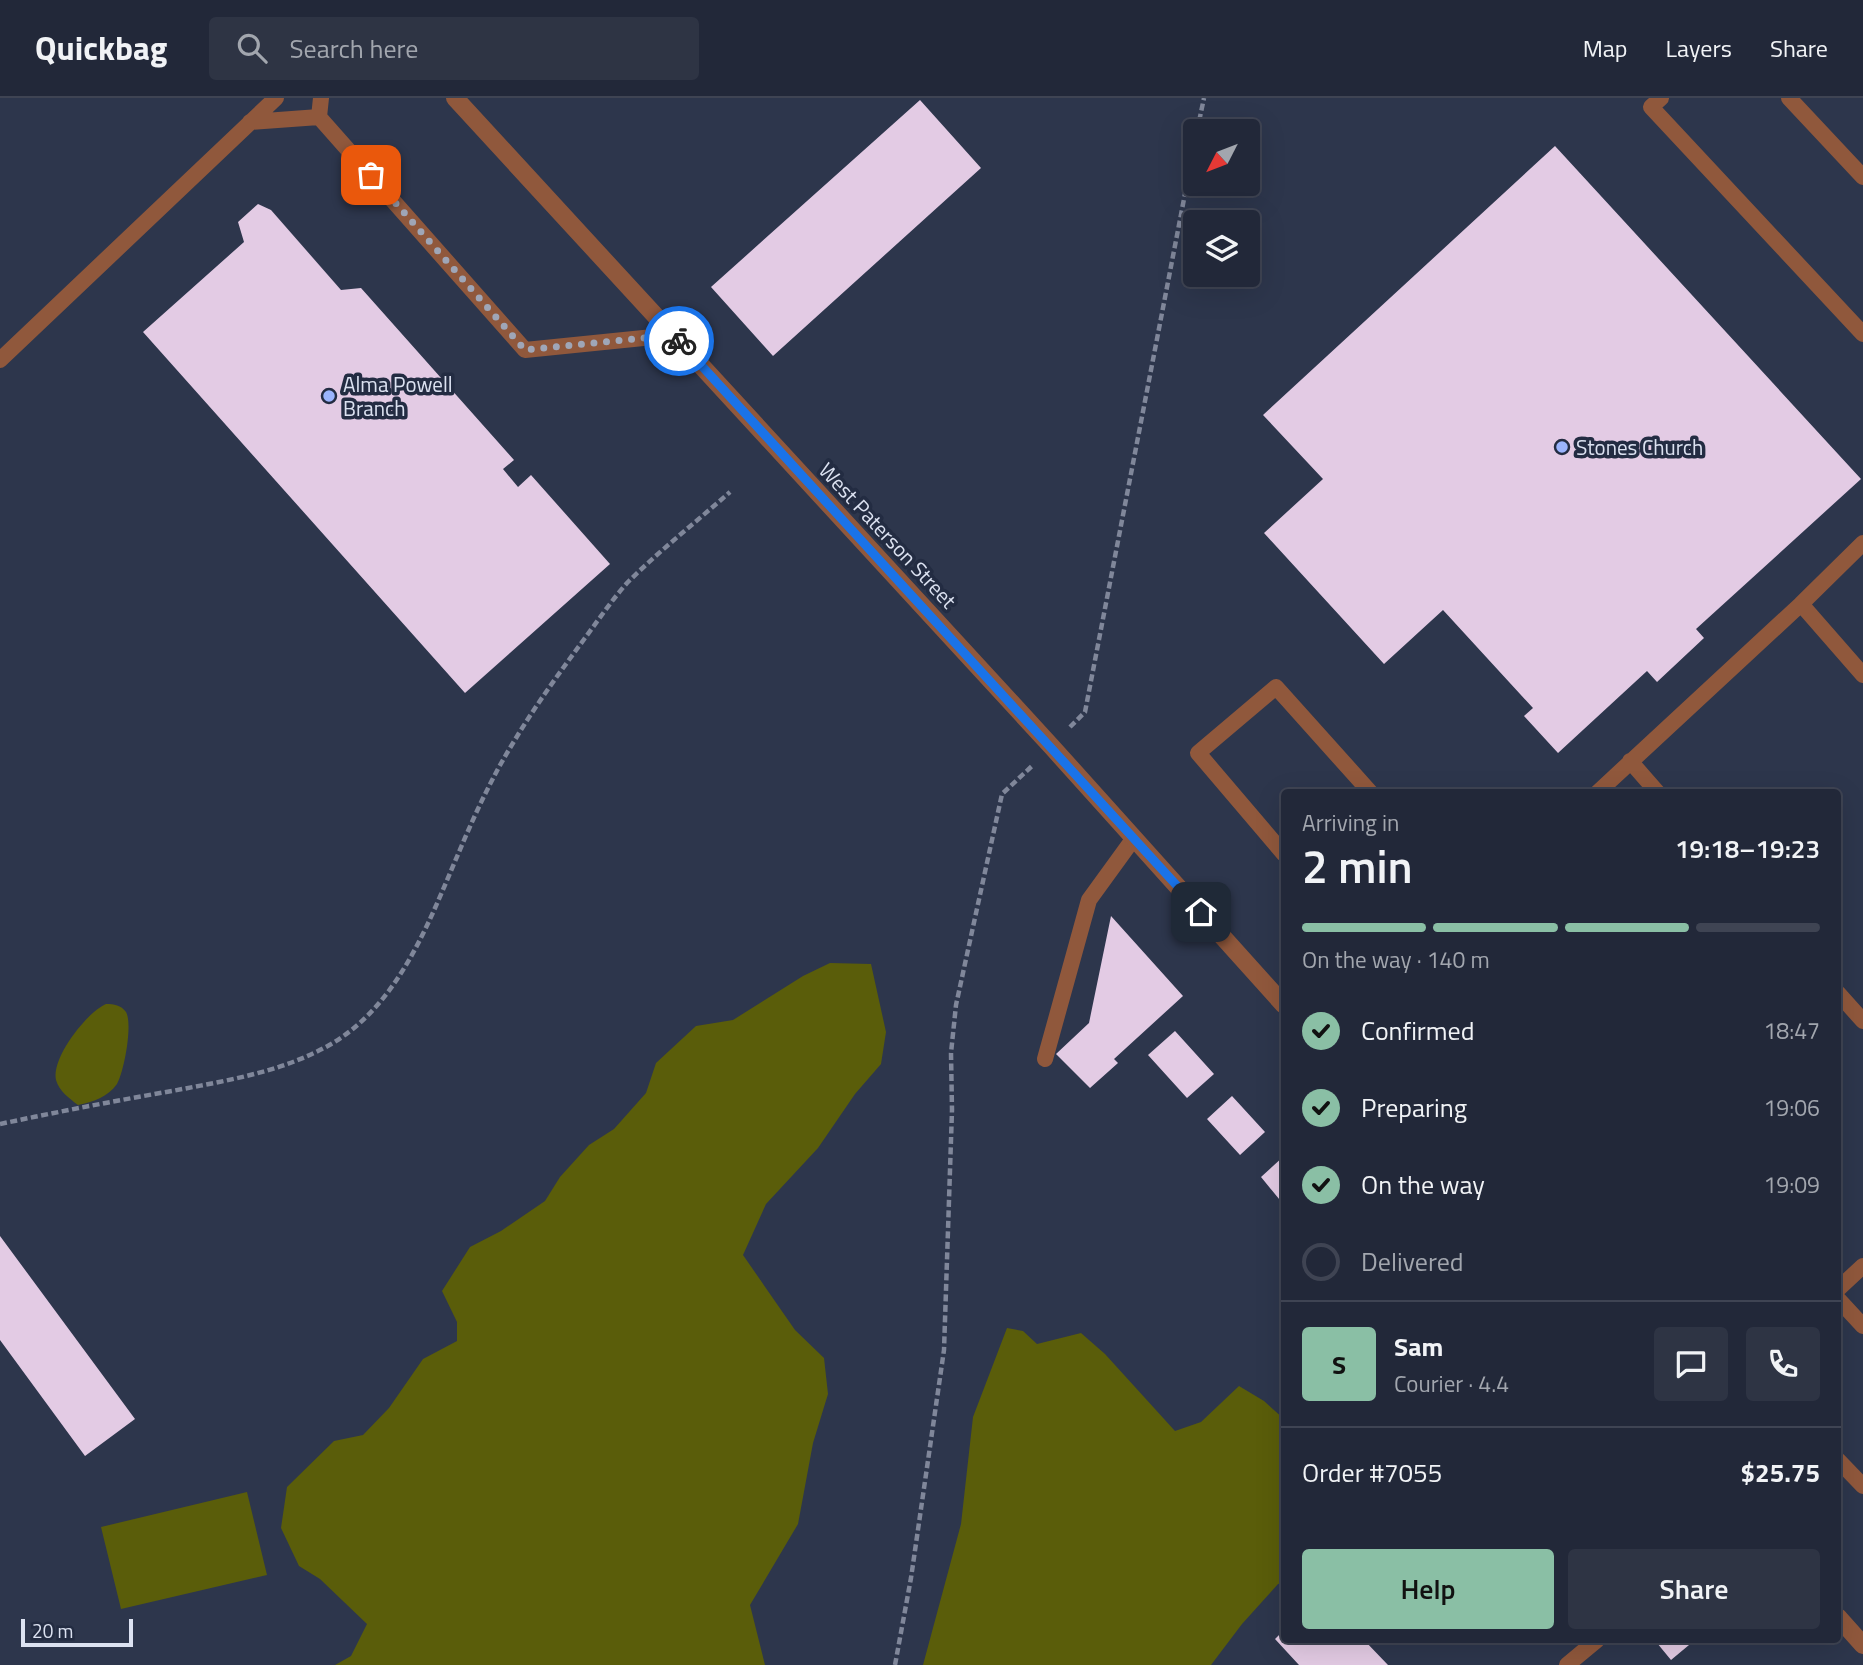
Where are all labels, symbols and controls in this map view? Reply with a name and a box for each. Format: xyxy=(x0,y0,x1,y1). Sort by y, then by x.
search box xyxy=(209,17,699,80)
text: Quickbag xyxy=(35,23,167,73)
icon: search xyxy=(233,29,271,67)
text: Search here xyxy=(289,29,418,68)
text: Map xyxy=(1583,30,1628,66)
text: Layers xyxy=(1666,30,1732,66)
text: Share xyxy=(1770,30,1828,66)
north arrow xyxy=(1183,119,1260,196)
map controls xyxy=(1183,119,1260,287)
pin xyxy=(341,145,401,205)
icon: bag xyxy=(352,156,390,194)
button: layers xyxy=(1183,210,1260,287)
courier xyxy=(644,306,714,376)
icon: bike xyxy=(660,322,698,360)
place label: Alma Powell Branch xyxy=(343,368,453,424)
marker: Alma Powell Branch xyxy=(321,388,337,404)
place label: Stones Church xyxy=(1576,431,1703,463)
marker: Stones Church xyxy=(1554,439,1570,455)
street label: West Paterson Street xyxy=(812,455,965,616)
text: Arriving in xyxy=(1302,805,1399,840)
text: 19:18–19:23 xyxy=(1675,829,1820,868)
text: 2 min xyxy=(1302,831,1413,901)
pin xyxy=(1171,882,1231,942)
icon: home xyxy=(1182,893,1220,931)
text: On the way · 140 m xyxy=(1302,942,1490,977)
text: Confirmed xyxy=(1361,1011,1475,1050)
icon: check xyxy=(1302,1012,1340,1050)
text: 18:47 xyxy=(1763,1013,1820,1048)
text: Preparing xyxy=(1361,1088,1467,1127)
icon: check xyxy=(1302,1089,1340,1127)
text: 19:06 xyxy=(1763,1090,1820,1125)
text: On the way xyxy=(1361,1165,1485,1204)
icon: check xyxy=(1302,1166,1340,1204)
text: 19:09 xyxy=(1763,1167,1820,1202)
text: Delivered xyxy=(1361,1242,1464,1281)
text: Sam xyxy=(1394,1327,1443,1366)
button: chat xyxy=(1654,1327,1728,1401)
button: phone xyxy=(1746,1327,1820,1401)
text: S xyxy=(1332,1345,1346,1384)
text: Courier · 4.4 xyxy=(1394,1366,1509,1401)
text: Order #7055 xyxy=(1302,1453,1442,1492)
text: $25.75 xyxy=(1741,1453,1820,1492)
button: Help xyxy=(1302,1549,1554,1629)
button: Share xyxy=(1568,1549,1820,1629)
scale bar xyxy=(21,1616,133,1648)
text: 20 m xyxy=(32,1616,73,1645)

